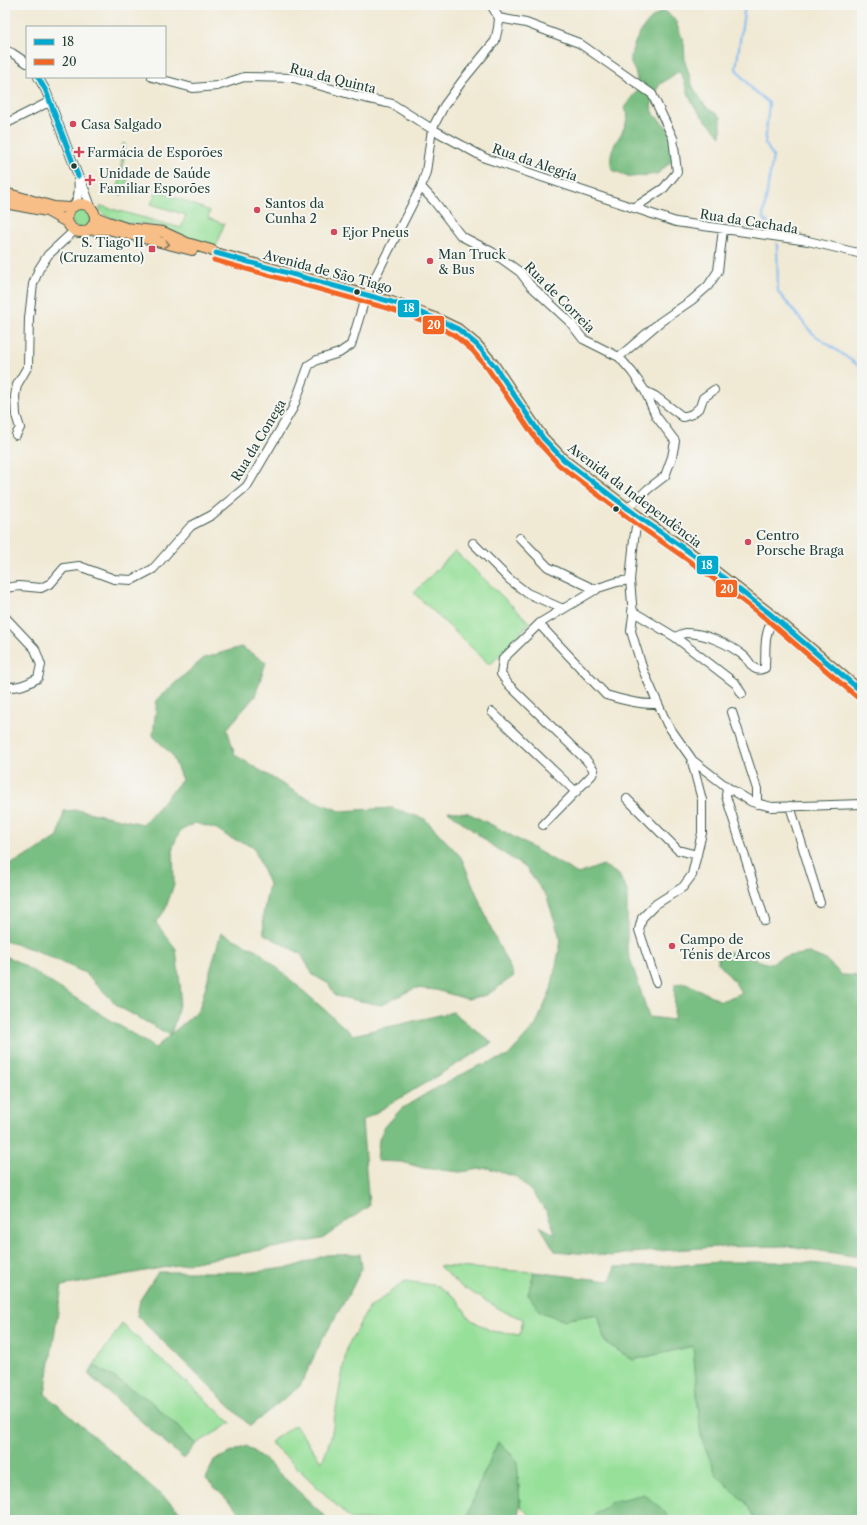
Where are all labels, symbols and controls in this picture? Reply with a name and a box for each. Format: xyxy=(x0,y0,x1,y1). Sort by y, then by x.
legend xyxy=(26,26,166,78)
text: 18 xyxy=(62,34,74,49)
text: 20 xyxy=(62,54,77,69)
street label: Rua da Quinta xyxy=(288,60,378,96)
place label: Casa Salgado xyxy=(81,116,162,132)
marker: Casa Salgado xyxy=(68,119,78,129)
street label: Rua da Alegría xyxy=(490,140,580,184)
place label: Farmácia de Esporões xyxy=(87,144,223,160)
marker: Farmácia de Esporões xyxy=(74,147,84,157)
unlabelled marker xyxy=(69,161,79,171)
place label: Unidade de Saúde Familiar Esporões xyxy=(99,165,210,196)
marker: Unidade de Saúde Familiar Esporões xyxy=(84,174,96,186)
place label: Santos da Cunha 2 xyxy=(265,195,324,226)
marker: Santos da Cunha 2 xyxy=(252,205,262,215)
street label: Rua da Cachada xyxy=(699,205,799,237)
place label: Ejor Pneus xyxy=(342,224,409,240)
marker: Ejor Pneus xyxy=(329,227,339,237)
place label: S. Tiago II (Cruzamento) xyxy=(60,234,144,265)
one-way arrow xyxy=(164,239,171,248)
marker: S. Tiago II (Cruzamento) xyxy=(147,244,157,254)
street label: Avenida de São Tiago xyxy=(261,246,394,296)
place label: Man Truck & Bus xyxy=(438,246,506,277)
marker: Man Truck & Bus xyxy=(425,256,435,266)
street label: Rua de Correia xyxy=(521,258,599,336)
unlabelled marker xyxy=(352,287,362,297)
line badge: 18 xyxy=(397,299,420,318)
text: 18 xyxy=(403,301,415,315)
line badge: 20 xyxy=(422,315,445,335)
text: 20 xyxy=(427,318,441,332)
street label: Rua da Conega xyxy=(227,396,289,484)
street label: Avenida da Independência xyxy=(564,439,705,551)
unlabelled marker xyxy=(611,504,621,514)
place label: Centro Porsche Braga xyxy=(756,527,844,558)
marker: Centro Porsche Braga xyxy=(743,537,753,547)
line badge: 18 xyxy=(696,555,719,575)
text: 18 xyxy=(701,558,713,572)
line badge: 20 xyxy=(715,579,738,598)
text: 20 xyxy=(720,582,734,596)
place label: Campo de Ténis de Arcos xyxy=(680,931,771,962)
marker: Campo de Ténis de Arcos xyxy=(667,941,677,951)

